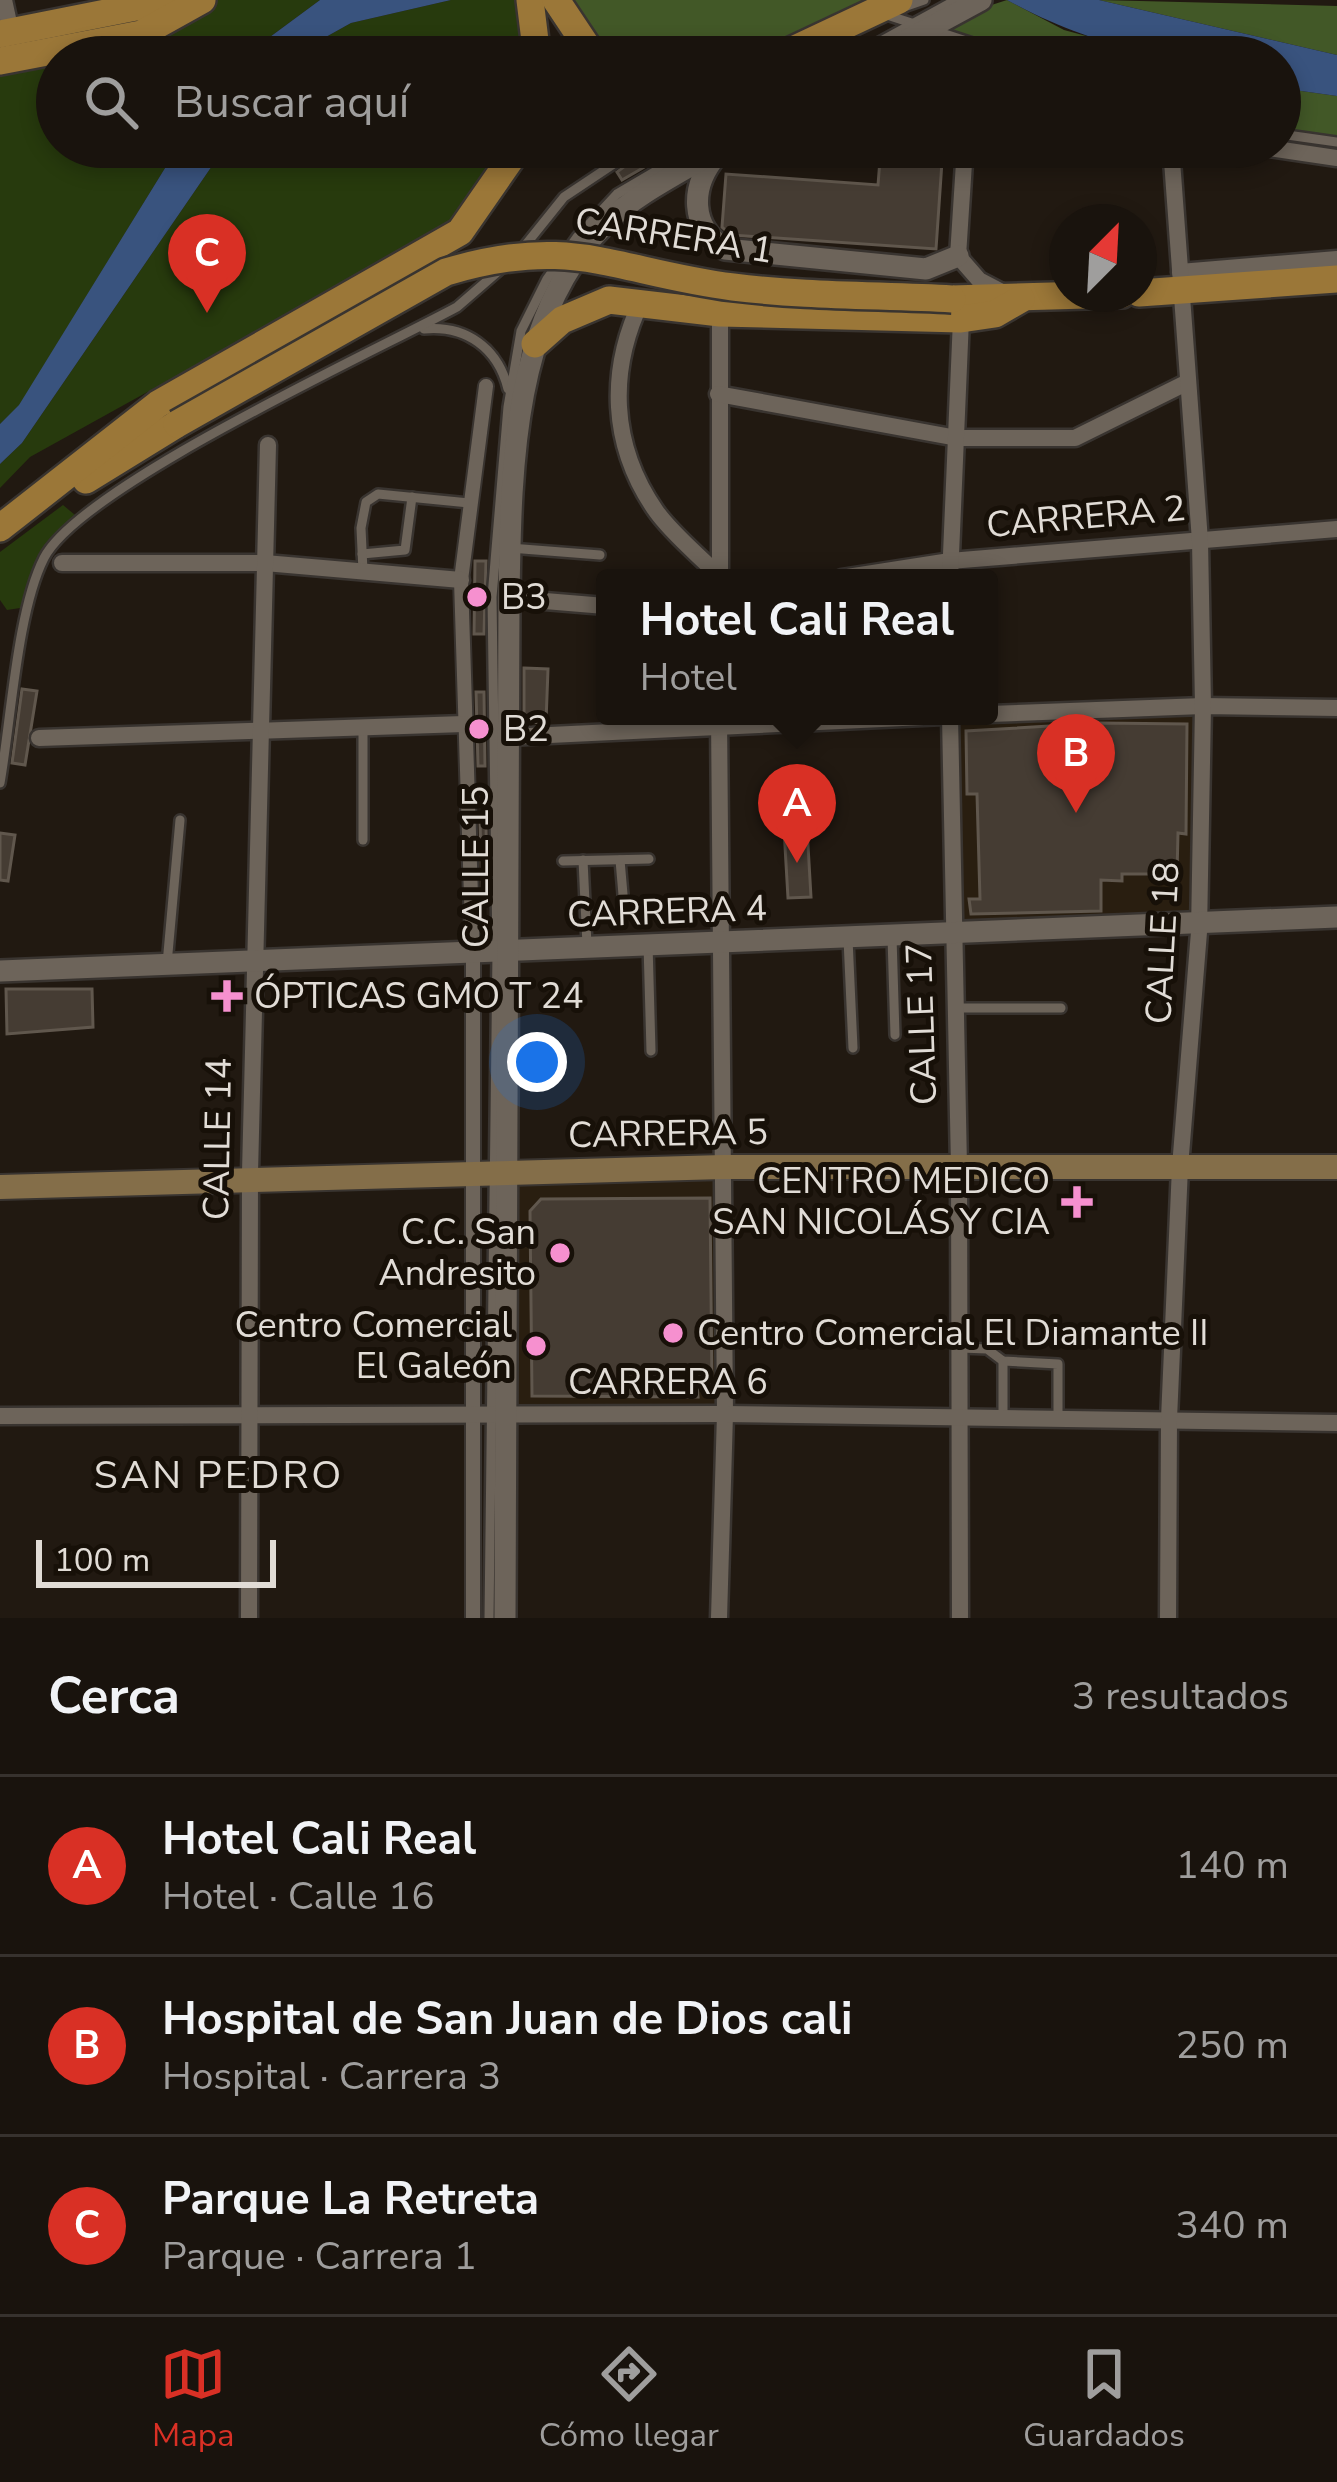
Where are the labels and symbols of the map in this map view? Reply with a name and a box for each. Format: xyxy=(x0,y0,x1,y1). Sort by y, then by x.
street label: CARRERA 1 xyxy=(572,196,776,276)
north arrow xyxy=(1049,204,1157,312)
pin: C xyxy=(168,214,246,313)
street label: CARRERA 2 xyxy=(984,484,1188,550)
place label: B3 xyxy=(501,573,547,622)
marker: B3 xyxy=(464,584,490,610)
place label: B2 xyxy=(503,705,549,754)
pin: B xyxy=(1037,714,1115,813)
marker: B2 xyxy=(466,716,492,742)
pin: A xyxy=(758,764,836,863)
street label: CALLE 15 xyxy=(452,786,501,948)
street label: CALLE 18 xyxy=(1134,861,1192,1025)
street label: CARRERA 4 xyxy=(566,884,768,940)
street label: CALLE 17 xyxy=(895,942,949,1106)
place label: ÓPTICAS GMO T 24 xyxy=(254,972,584,1021)
marker: ÓPTICAS GMO T 24 xyxy=(211,980,243,1012)
your location xyxy=(507,1032,567,1092)
street label: CALLE 14 xyxy=(192,1057,244,1221)
street label: CARRERA 5 xyxy=(568,1108,768,1160)
place label: CENTRO MEDICO SAN NICOLÁS Y CIA xyxy=(712,1157,1050,1247)
marker: CENTRO MEDICO SAN NICOLÁS Y CIA xyxy=(1061,1186,1093,1218)
place label: C.C. San Andresito xyxy=(378,1208,536,1298)
marker: C.C. San Andresito xyxy=(547,1240,573,1266)
place label: Centro Comercial El Galeón xyxy=(235,1301,512,1391)
place label: Centro Comercial El Diamante II xyxy=(697,1309,1208,1358)
marker: Centro Comercial El Diamante II xyxy=(660,1320,686,1346)
marker: Centro Comercial El Galeón xyxy=(523,1333,549,1359)
street label: CARRERA 6 xyxy=(568,1358,768,1407)
district label: SAN PEDRO xyxy=(94,1449,344,1502)
scale bar xyxy=(36,1534,276,1587)

